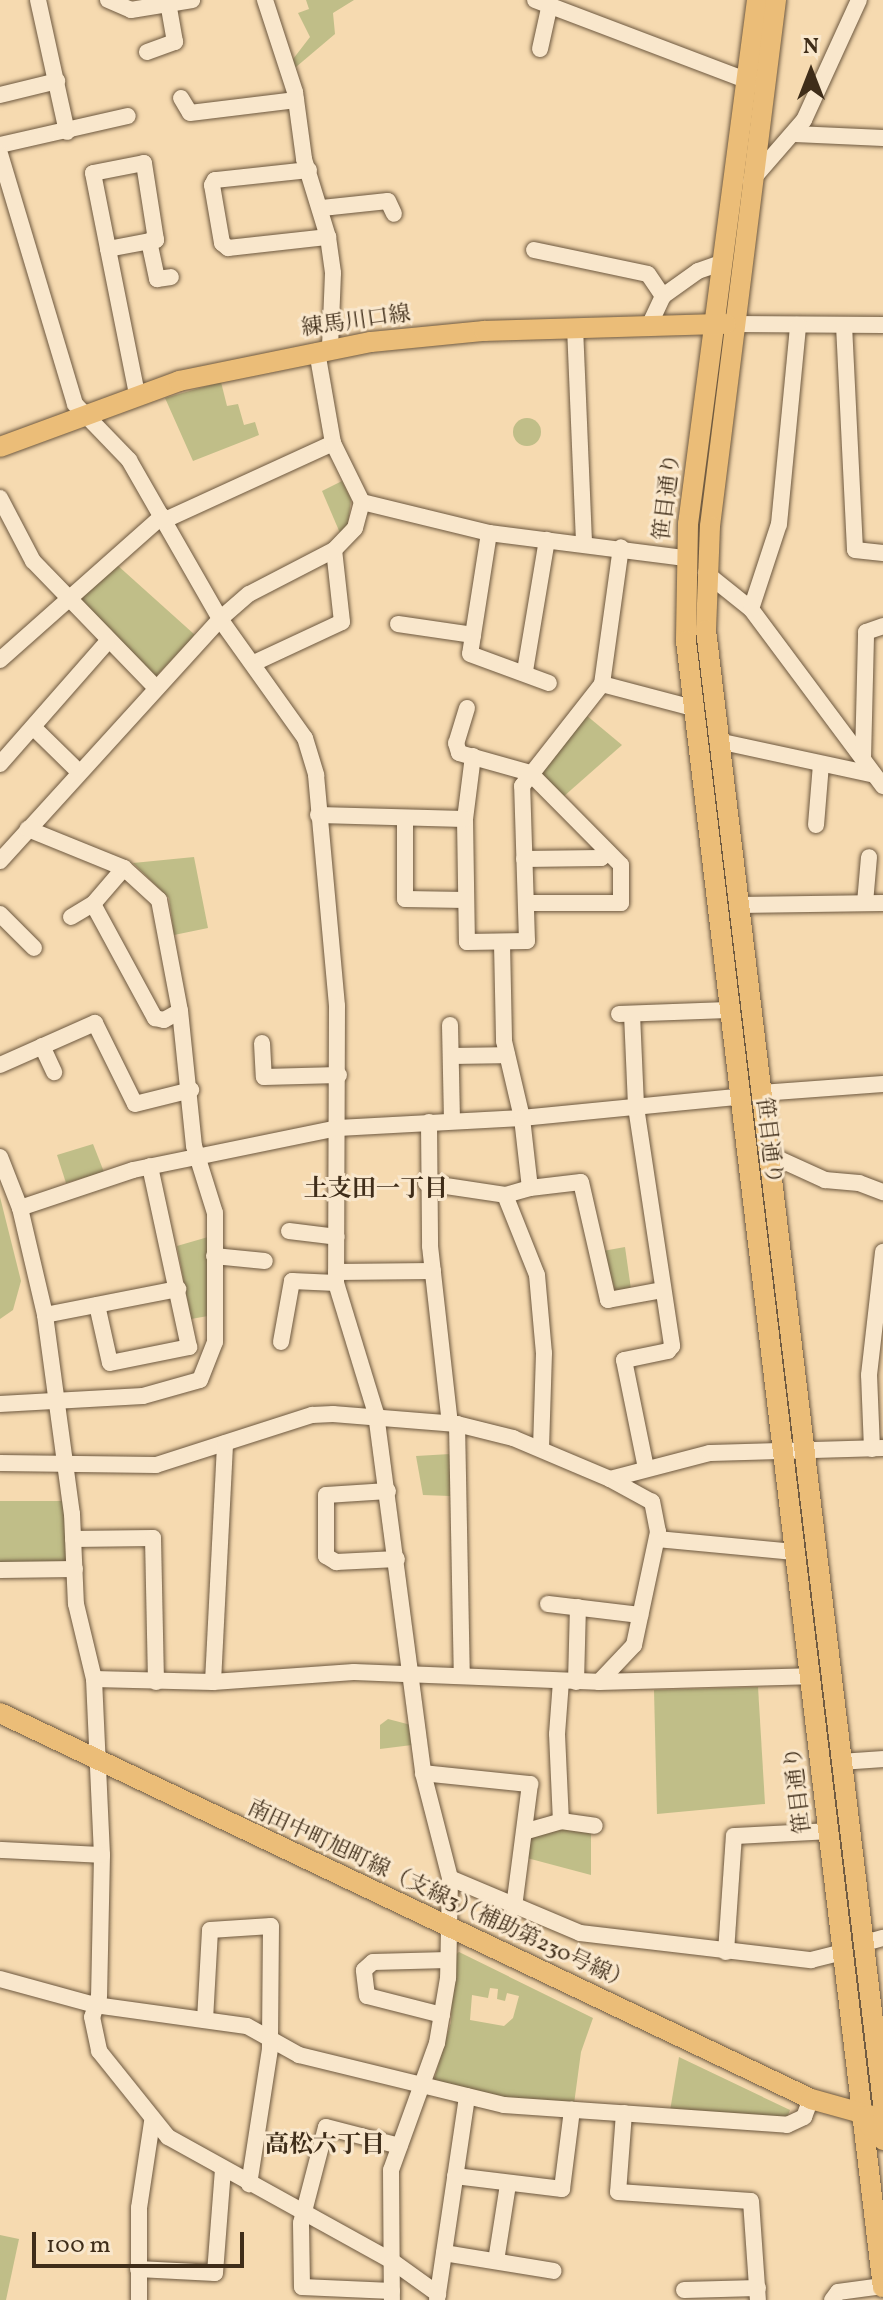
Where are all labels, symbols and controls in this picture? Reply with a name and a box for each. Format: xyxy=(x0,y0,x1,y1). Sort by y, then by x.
north arrow xyxy=(771,32,851,112)
text: N xyxy=(803,32,819,63)
street label: 練馬川口線 xyxy=(300,301,412,343)
street label: 笹目通り xyxy=(650,452,686,542)
street label: 笹目通り xyxy=(750,1096,786,1186)
district label: 土支田一丁目 xyxy=(304,1177,448,1205)
street label: 笹目通り xyxy=(781,1745,817,1835)
street label: 南田中町旭町線（支線3）（補助第230号線） xyxy=(238,1793,640,1999)
district label: 高松六丁目 xyxy=(265,2133,385,2161)
scale bar xyxy=(36,2216,248,2266)
text: 100 m xyxy=(46,2229,111,2263)

